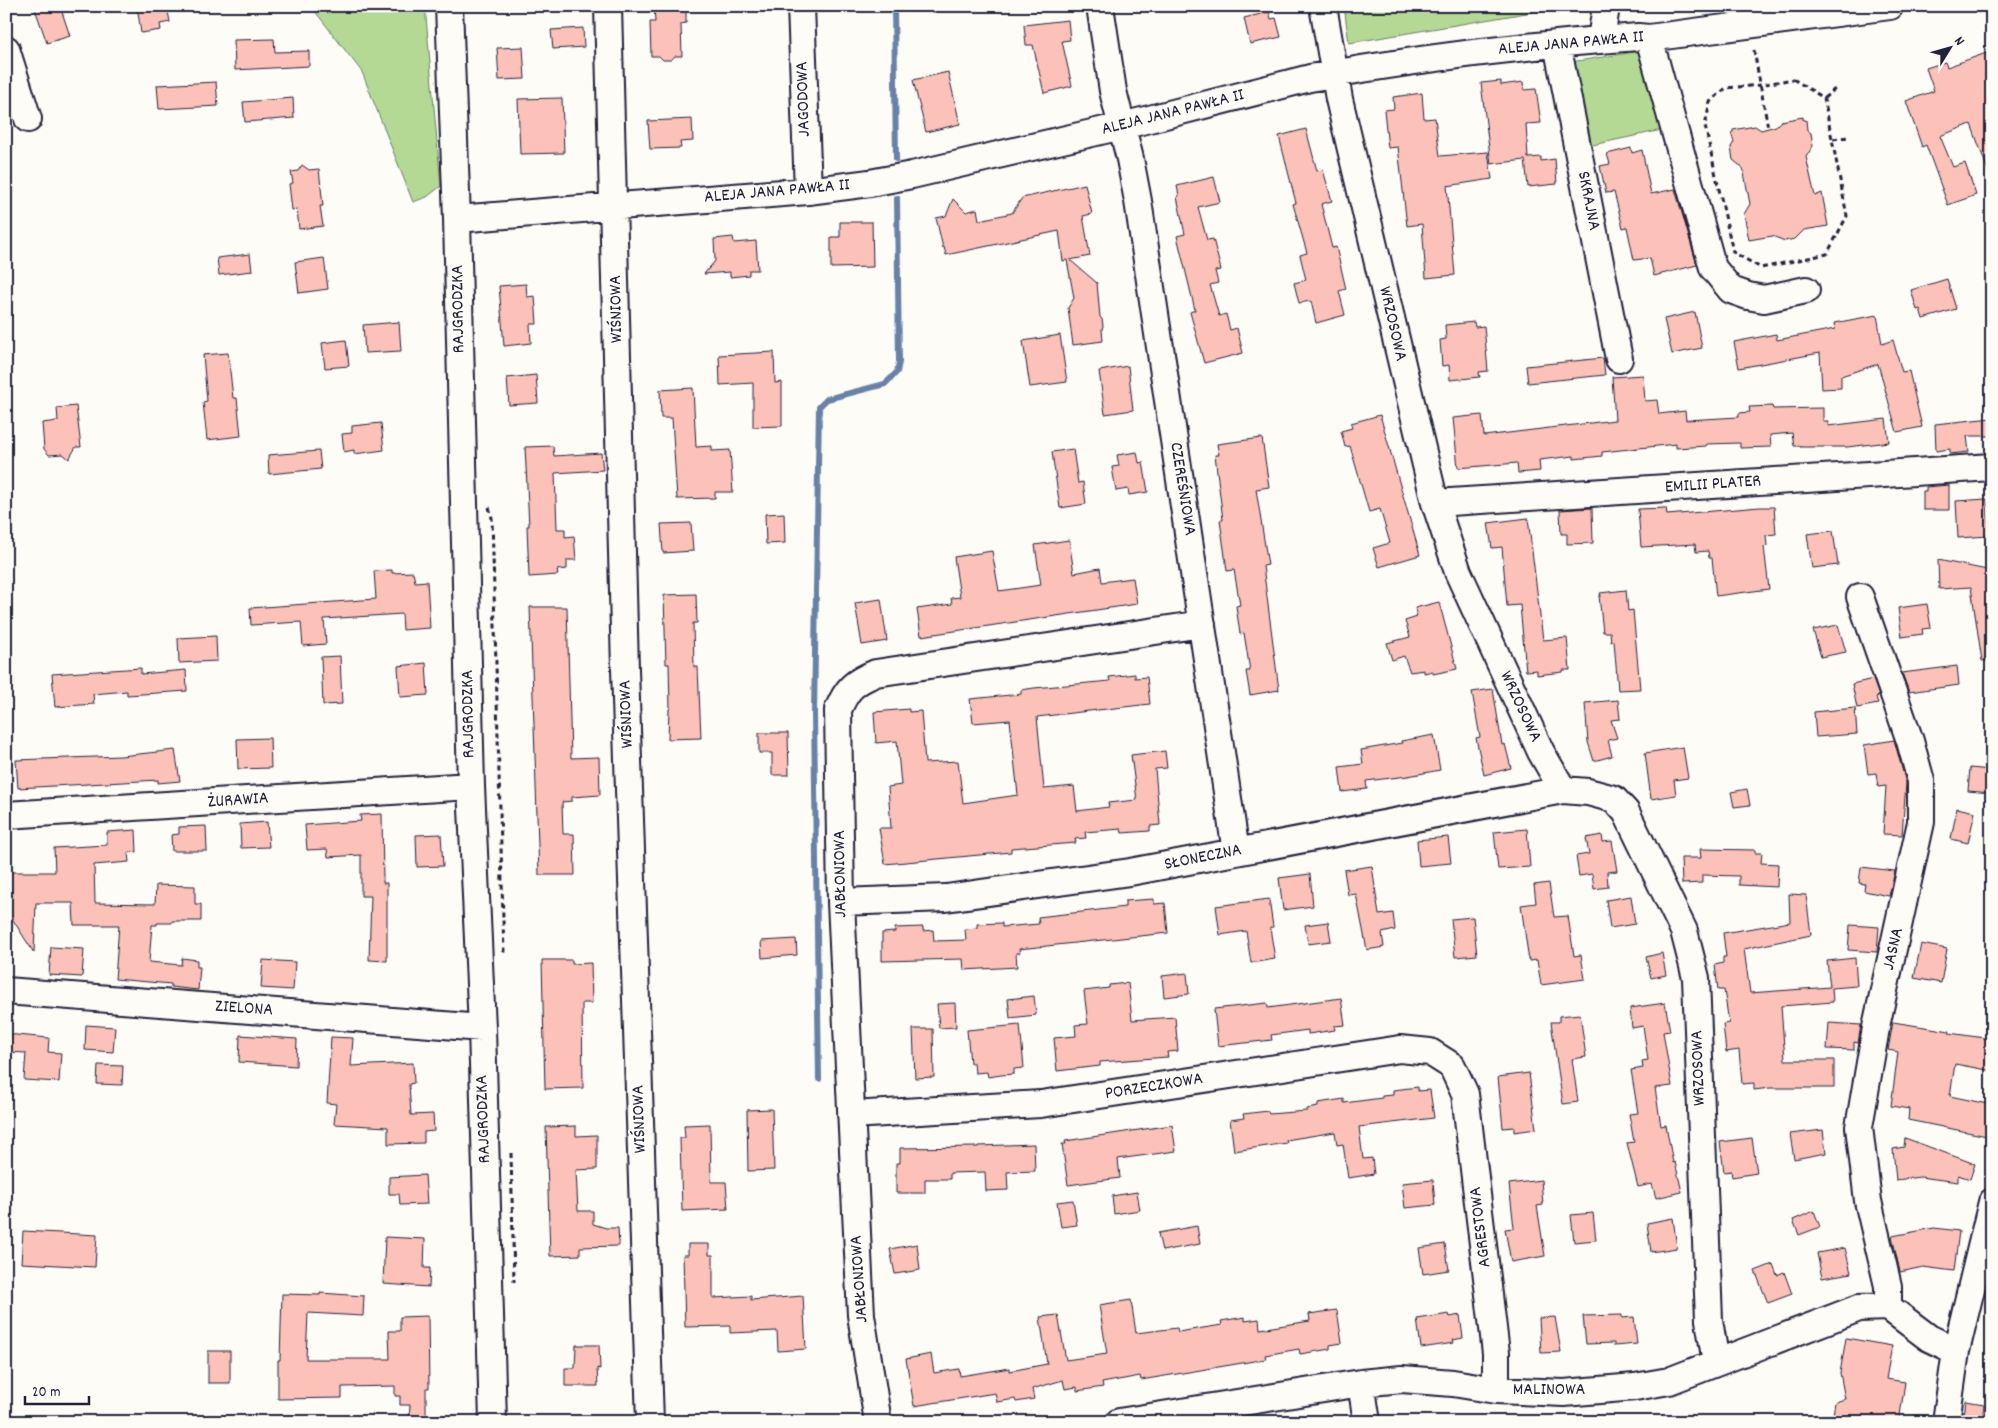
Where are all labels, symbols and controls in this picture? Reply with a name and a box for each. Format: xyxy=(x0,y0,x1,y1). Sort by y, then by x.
north arrow xyxy=(1926,22,1976,72)
street label: ALEJA JANA PAWŁA II xyxy=(1497,25,1645,63)
text: N xyxy=(1949,33,1969,50)
street label: JAGODOWA xyxy=(790,61,818,137)
street label: ALEJA JANA PAWŁA II xyxy=(1099,83,1247,143)
street label: SKRAJNA xyxy=(1570,169,1606,233)
street label: ALEJA JANA PAWŁA II xyxy=(703,173,851,211)
street label: RAJGRODZKA xyxy=(446,264,472,354)
street label: WIŚNIOWA xyxy=(604,274,630,343)
street label: WRZOSOWA xyxy=(1371,284,1413,364)
street label: CZEREŚNIOWA xyxy=(1162,440,1202,538)
street label: EMILII PLATER xyxy=(1664,469,1762,501)
street label: WRZOSOWA xyxy=(1493,667,1547,747)
street label: RAJGRODZKA xyxy=(456,669,482,759)
street label: WIŚNIOWA xyxy=(613,679,641,749)
street label: ŻURAWIA xyxy=(207,786,270,816)
street label: JABŁONIOWA xyxy=(828,830,854,918)
street label: SŁONECZNA xyxy=(1162,838,1244,878)
street label: JASNA xyxy=(1877,925,1911,973)
street label: ZIELONA xyxy=(214,995,274,1024)
street label: WRZOSOWA xyxy=(1685,1030,1713,1106)
street label: PORZECZKOWA xyxy=(1103,1067,1205,1107)
street label: RAJGRODZKA xyxy=(470,1074,498,1164)
street label: WIŚNIOWA xyxy=(626,1084,654,1154)
street label: AGRESTOWA xyxy=(1464,1185,1498,1269)
street label: JABŁONIOWA xyxy=(844,1234,876,1324)
scale bar xyxy=(25,1373,89,1405)
street label: MALINOWA xyxy=(1513,1378,1586,1403)
text: 20 m xyxy=(32,1382,60,1404)

